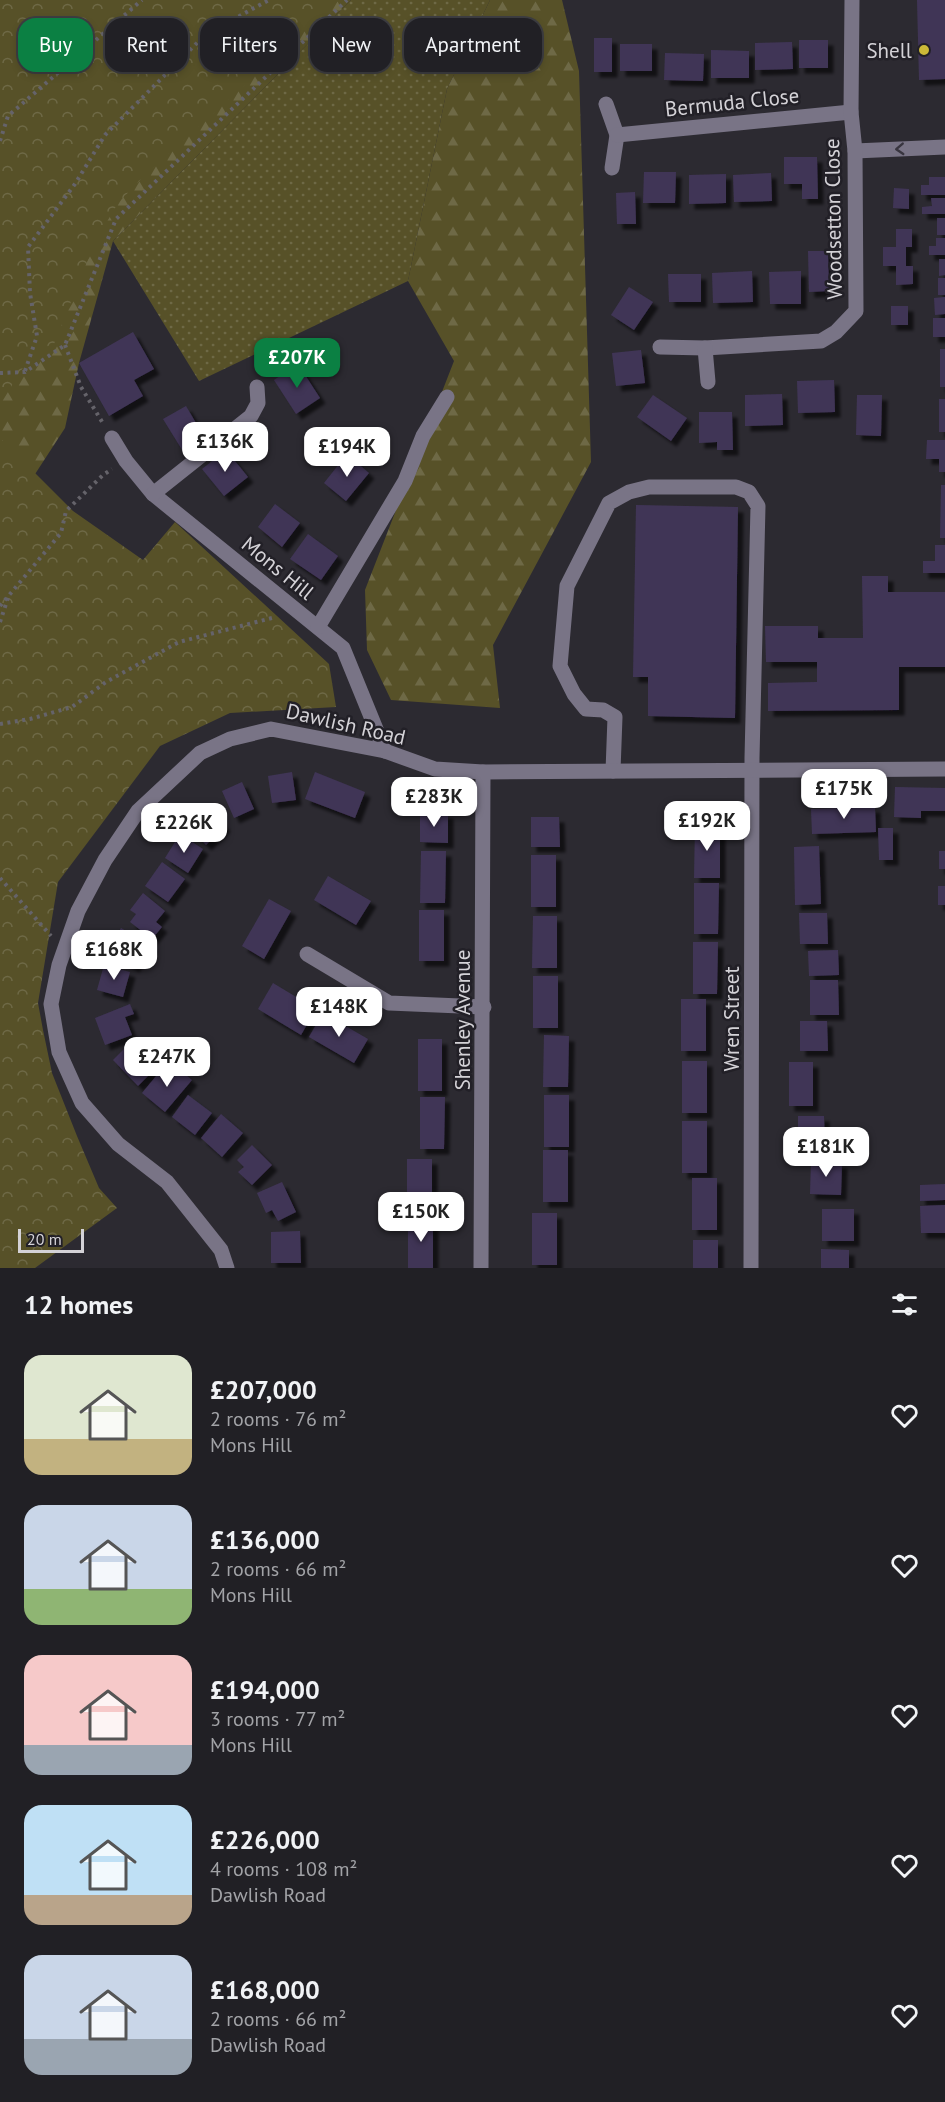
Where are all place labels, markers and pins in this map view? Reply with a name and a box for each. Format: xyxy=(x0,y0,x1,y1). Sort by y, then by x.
place label: Shell xyxy=(866,37,912,64)
marker: Shell xyxy=(917,43,931,57)
pin: £207K xyxy=(255,338,339,389)
pin: £136K xyxy=(183,422,267,473)
pin: £194K xyxy=(305,427,389,478)
pin: £175K xyxy=(802,769,886,820)
pin: £283K xyxy=(392,777,476,828)
pin: £192K xyxy=(665,801,749,852)
pin: £226K xyxy=(142,803,226,854)
pin: £168K xyxy=(72,930,156,981)
pin: £148K xyxy=(297,987,381,1038)
pin: £247K xyxy=(125,1037,209,1088)
pin: £181K xyxy=(784,1127,868,1178)
pin: £150K xyxy=(379,1192,463,1243)

